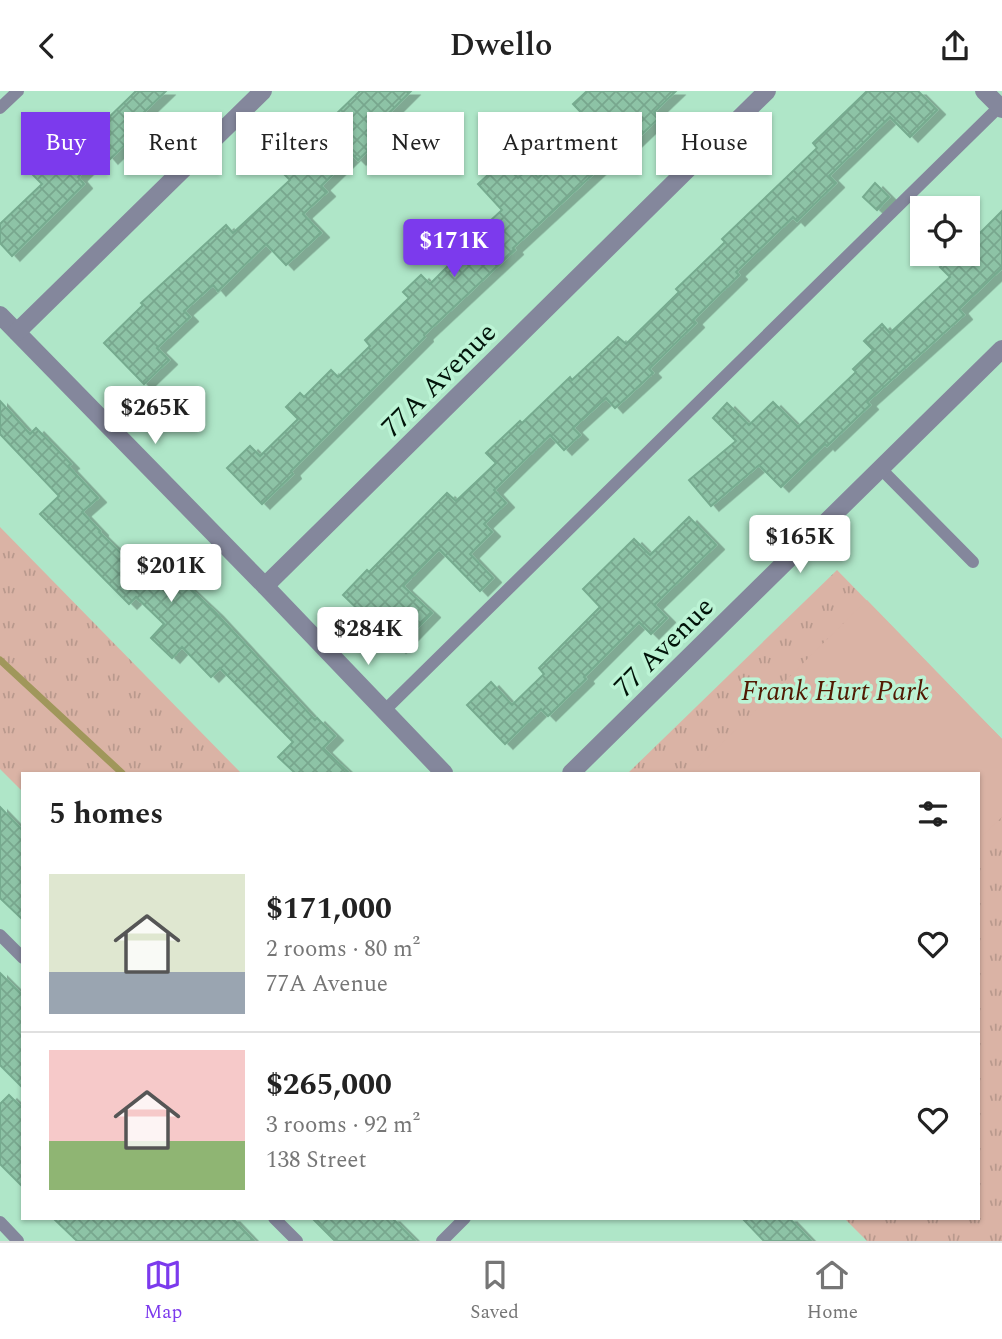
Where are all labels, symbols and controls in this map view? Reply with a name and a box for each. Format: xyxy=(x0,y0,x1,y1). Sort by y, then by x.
text: Dwello xyxy=(450,21,552,70)
icon: back xyxy=(28,27,66,65)
icon: share xyxy=(936,27,974,65)
chip: Buy xyxy=(21,112,110,175)
chip: Rent xyxy=(124,112,222,175)
chip: Filters xyxy=(236,112,353,175)
chip: New xyxy=(367,112,464,175)
chip: Apartment xyxy=(478,112,642,175)
chip: House xyxy=(656,112,772,175)
map controls xyxy=(910,196,980,266)
button: locate xyxy=(910,196,980,266)
pin: $171K xyxy=(405,219,503,279)
text: $171K xyxy=(419,224,489,259)
street label: 77A Avenue xyxy=(371,312,507,448)
pin: $265K xyxy=(106,387,204,446)
text: $265K xyxy=(120,391,190,426)
pin: $165K xyxy=(751,515,849,575)
text: $165K xyxy=(765,520,835,555)
pin: $201K xyxy=(122,545,220,604)
text: $201K xyxy=(136,549,206,584)
street label: 77 Avenue xyxy=(604,587,724,707)
pin: $284K xyxy=(319,607,417,667)
text: $284K xyxy=(333,612,403,647)
park label: Frank Hurt Park xyxy=(741,670,929,713)
text: 5 homes xyxy=(49,791,163,837)
icon: filters xyxy=(914,795,952,833)
text: $171,000 xyxy=(266,886,392,932)
icon: home xyxy=(105,902,189,986)
icon: heart xyxy=(914,925,952,963)
text: 2 rooms · 80 m² xyxy=(266,932,420,967)
text: 77A Avenue xyxy=(266,967,388,1002)
text: $265,000 xyxy=(266,1062,392,1108)
icon: home xyxy=(105,1078,189,1162)
icon: heart xyxy=(914,1101,952,1139)
text: 3 rooms · 92 m² xyxy=(266,1108,420,1143)
text: 138 Street xyxy=(266,1143,367,1178)
tab: Map xyxy=(144,1256,182,1327)
tab: Saved xyxy=(470,1256,519,1327)
tab: Home xyxy=(807,1256,858,1327)

